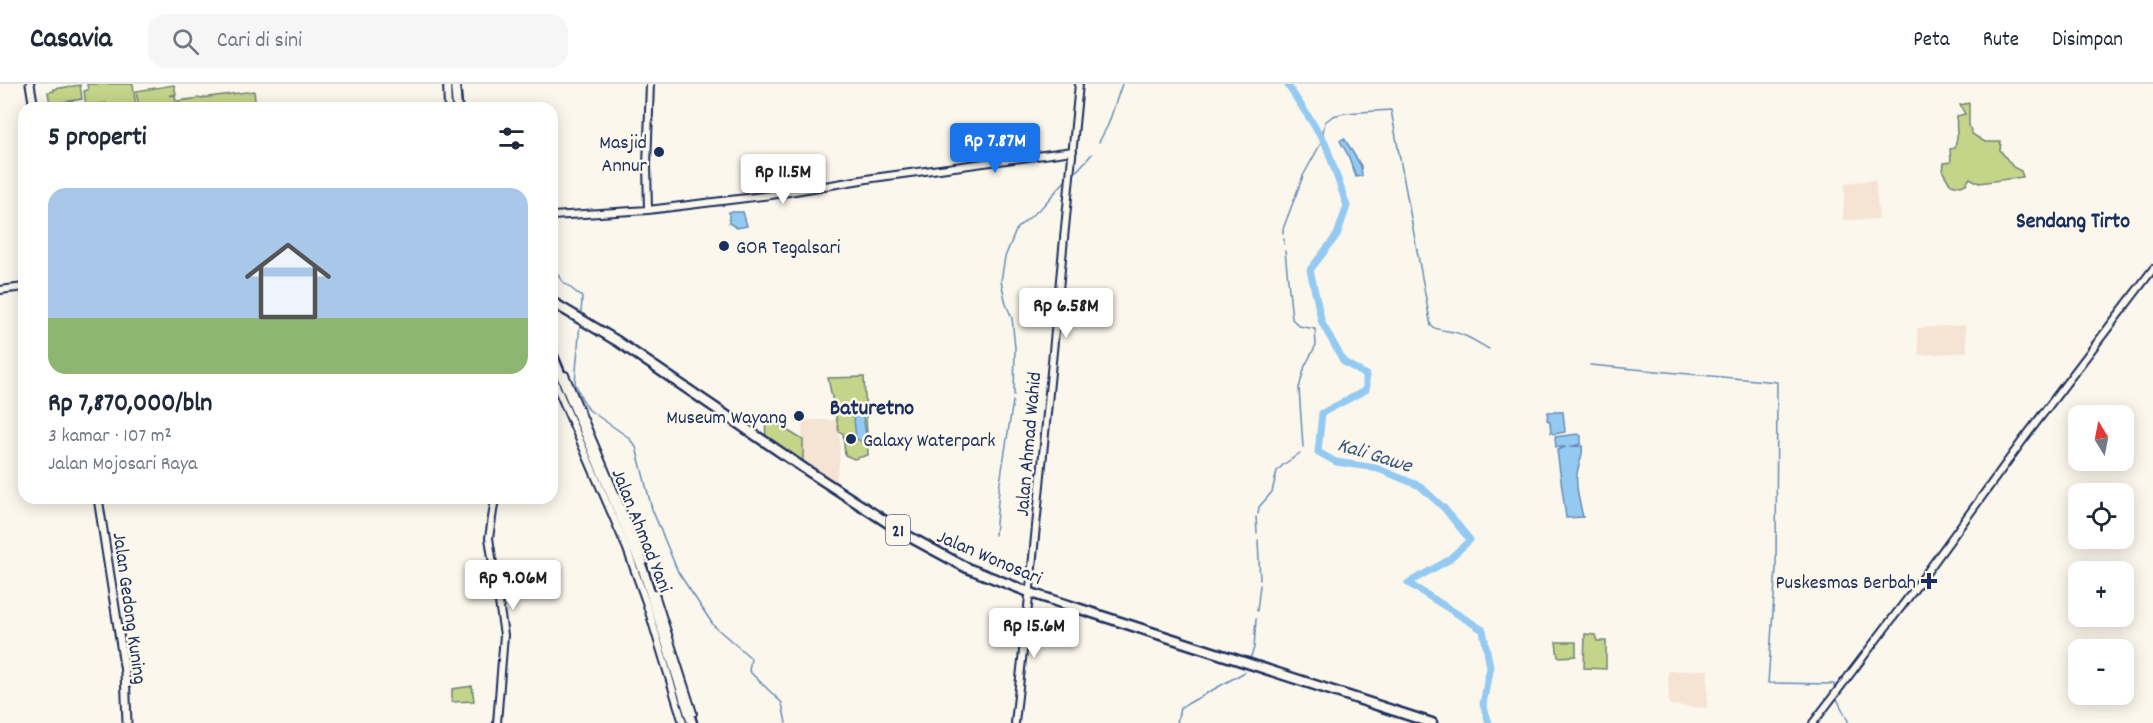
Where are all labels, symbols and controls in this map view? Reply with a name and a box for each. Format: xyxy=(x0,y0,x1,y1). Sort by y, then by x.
search box xyxy=(148,14,568,68)
text: Casavia xyxy=(30,21,112,61)
icon: search xyxy=(169,25,202,58)
text: Cari di sini xyxy=(217,26,302,57)
text: Peta xyxy=(1913,26,1950,56)
text: Rute xyxy=(1983,26,2019,56)
text: Disimpan xyxy=(2052,26,2123,56)
text: 5 properti xyxy=(48,120,147,157)
icon: filters xyxy=(495,122,528,155)
pin: Rp 7.87M xyxy=(933,123,1057,174)
text: Rp 7.87M xyxy=(964,128,1026,156)
place label: Masjid Annur xyxy=(599,130,648,181)
marker: Masjid Annur xyxy=(652,145,666,159)
pin: Rp 11.5M xyxy=(721,154,845,205)
text: Rp 11.5M xyxy=(755,159,811,187)
district label: Sendang Tirto xyxy=(2016,207,2130,238)
icon: home xyxy=(234,227,342,335)
place label: GOR Tegalsari xyxy=(736,235,841,263)
marker: GOR Tegalsari xyxy=(717,239,731,253)
pin: Rp 6.58M xyxy=(1004,288,1128,339)
text: Rp 6.58M xyxy=(1033,293,1099,321)
street label: Jalan Ahmad Wahid xyxy=(1010,371,1050,518)
text: Rp 7,870,000/bln xyxy=(48,386,212,423)
district label: Baturetno xyxy=(830,394,914,425)
place label: Museum Wayang xyxy=(666,405,787,433)
north arrow xyxy=(2068,405,2134,471)
map controls xyxy=(2068,405,2134,705)
marker: Museum Wayang xyxy=(792,409,806,423)
text: 3 kamar · 107 m² xyxy=(48,423,172,451)
place label: Galaxy Waterpark xyxy=(863,428,995,456)
water label: Kali Gawe xyxy=(1333,431,1417,483)
marker: Galaxy Waterpark xyxy=(844,432,858,446)
text: Jalan Mojosari Raya xyxy=(48,451,197,479)
street label: Jalan Ahmad Yani xyxy=(603,465,678,598)
button: locate xyxy=(2068,483,2134,549)
road number: 21 xyxy=(886,515,910,545)
street label: Jalan Wonosari xyxy=(932,524,1046,594)
street label: Jalan Gedong Kuning xyxy=(104,531,153,686)
pin: Rp 9.06M xyxy=(451,560,575,611)
button: + xyxy=(2068,561,2134,627)
text: Rp 9.06M xyxy=(479,565,547,593)
place label: Puskesmas Berbah xyxy=(1775,570,1916,598)
marker: Puskesmas Berbah xyxy=(1920,572,1938,590)
pin: Rp 15.6M xyxy=(972,608,1096,659)
text: Rp 15.6M xyxy=(1003,613,1065,641)
button: − xyxy=(2068,639,2134,705)

